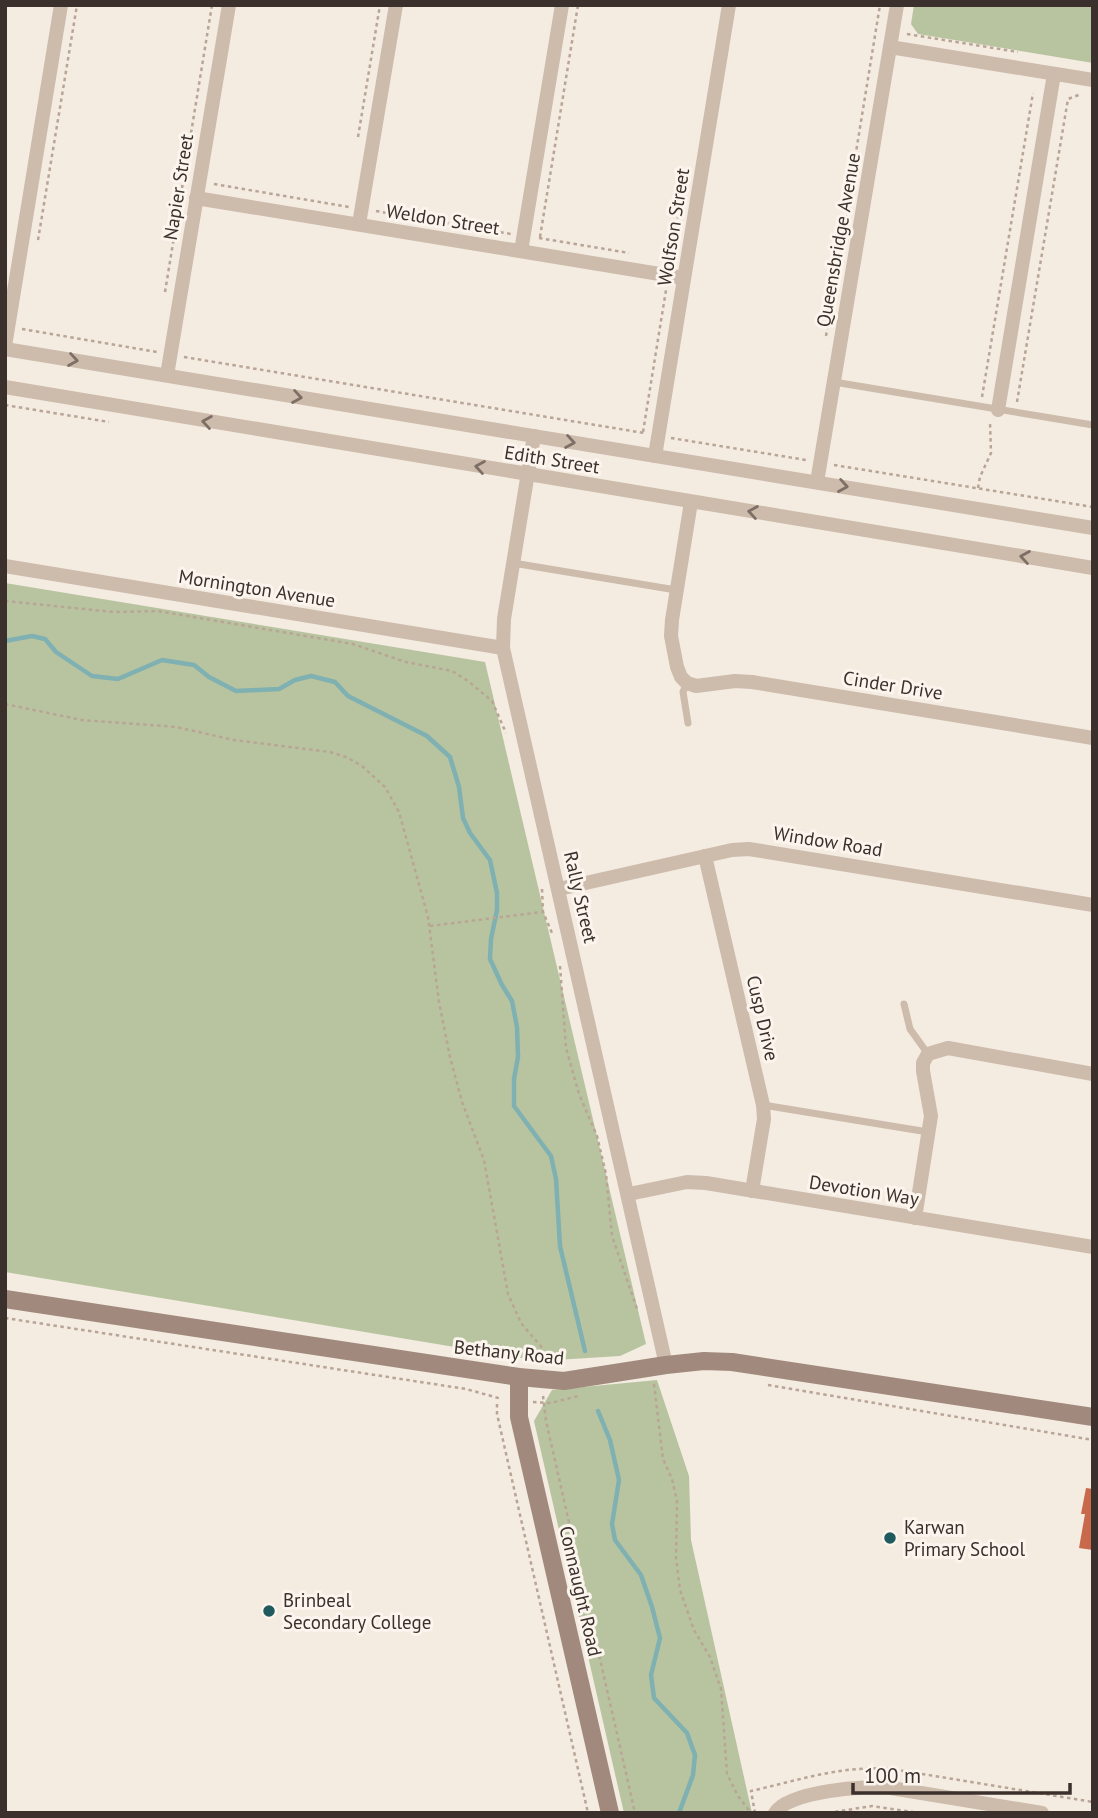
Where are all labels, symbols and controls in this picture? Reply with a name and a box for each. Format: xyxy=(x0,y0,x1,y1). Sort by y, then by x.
street label: Napier Street xyxy=(158,132,198,242)
street label: Queensbridge Avenue xyxy=(811,151,865,329)
street label: Wolfson Street xyxy=(652,166,694,288)
street label: Weldon Street xyxy=(385,198,502,240)
one-way arrow xyxy=(67,352,79,367)
one-way arrow xyxy=(291,389,303,404)
one-way arrow xyxy=(201,415,213,430)
one-way arrow xyxy=(564,434,576,449)
street label: Edith Street xyxy=(503,440,602,478)
one-way arrow xyxy=(474,460,486,475)
one-way arrow xyxy=(837,478,849,493)
one-way arrow xyxy=(747,505,759,520)
one-way arrow xyxy=(1020,550,1031,565)
street label: Mornington Avenue xyxy=(177,564,337,612)
street label: Cinder Drive xyxy=(842,665,944,705)
street label: Window Road xyxy=(772,821,884,861)
street label: Rally Street xyxy=(559,849,603,946)
street label: Cusp Drive xyxy=(742,973,784,1063)
street label: Devotion Way xyxy=(807,1169,921,1211)
street label: Bethany Road xyxy=(453,1334,565,1370)
place label: Karwan Primary School xyxy=(904,1515,1025,1561)
street label: Connaught Road xyxy=(554,1523,608,1659)
marker: Karwan Primary School xyxy=(882,1530,898,1546)
place label: Brinbeal Secondary College xyxy=(283,1588,431,1634)
marker: Brinbeal Secondary College xyxy=(261,1603,277,1619)
scale bar xyxy=(853,1752,1070,1796)
text: 100 m xyxy=(864,1762,921,1789)

